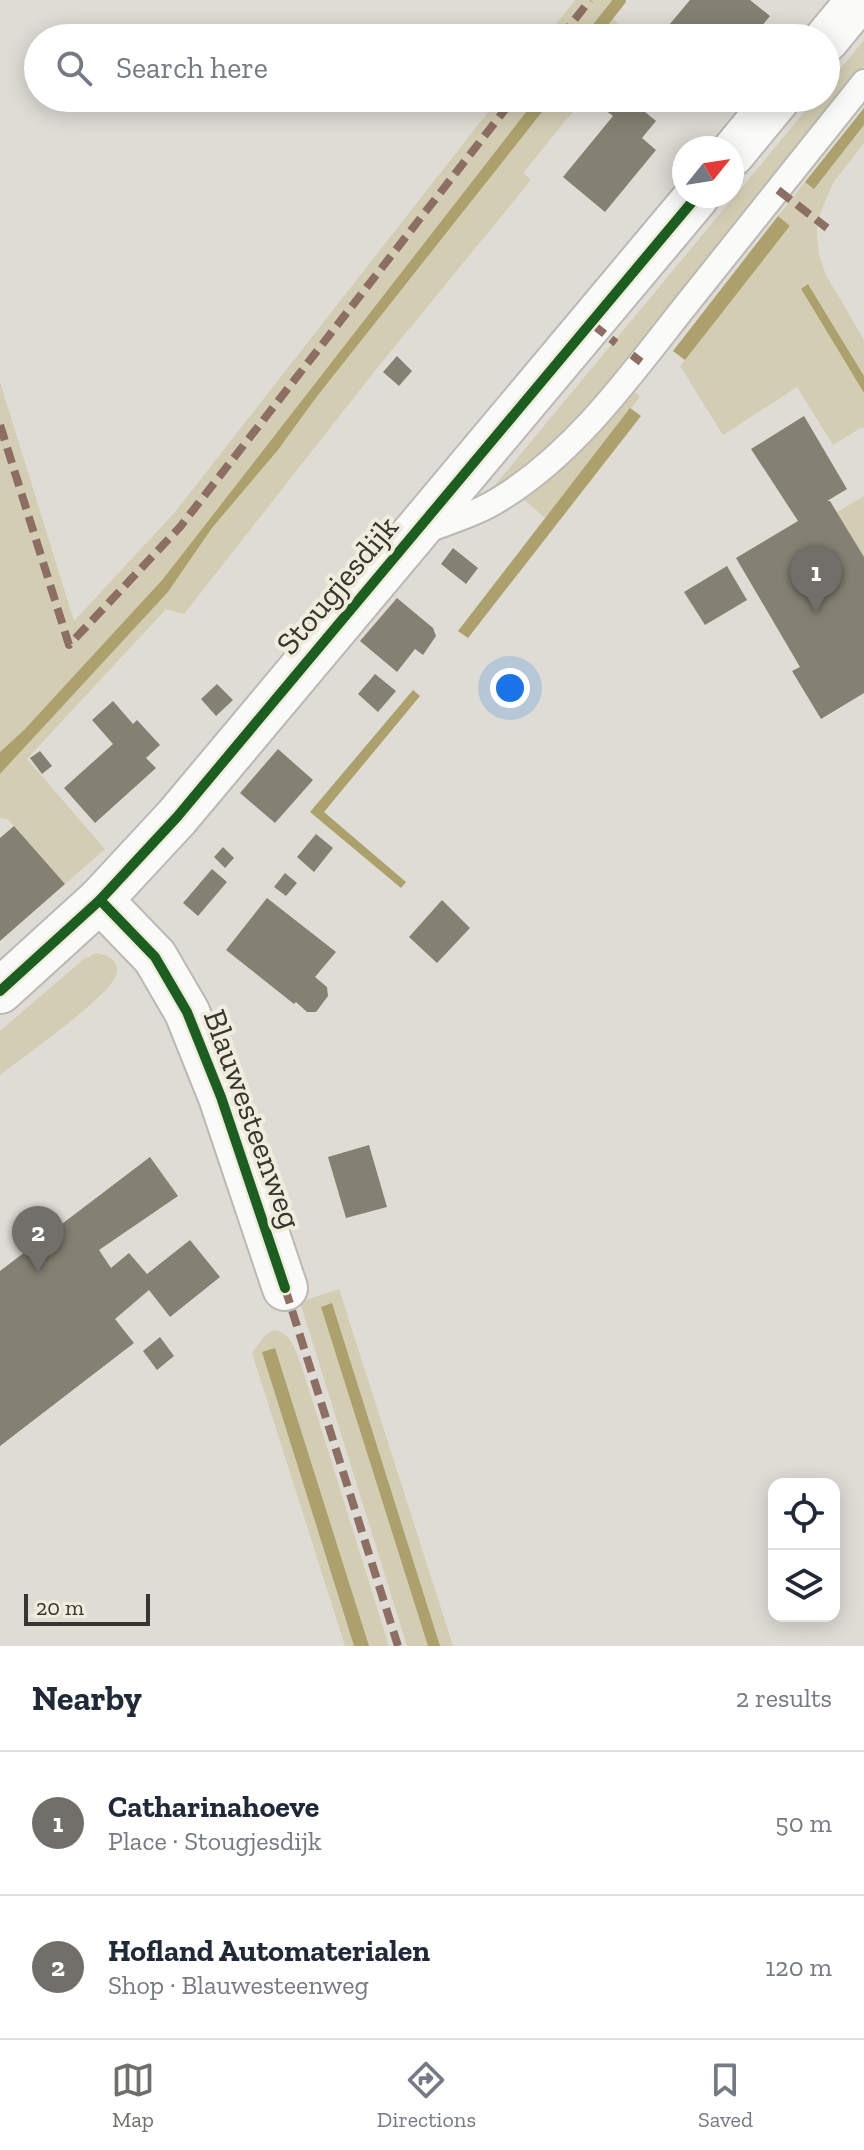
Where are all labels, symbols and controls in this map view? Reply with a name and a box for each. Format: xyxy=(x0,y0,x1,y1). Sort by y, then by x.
search box xyxy=(24,24,840,112)
icon: search xyxy=(52,46,96,90)
text: Search here xyxy=(116,50,268,86)
north arrow xyxy=(672,136,744,208)
street label: Stougjesdijk xyxy=(268,508,406,662)
pin: 1 xyxy=(790,546,842,612)
your location xyxy=(490,668,530,708)
street label: Blauwesteenweg xyxy=(196,1004,310,1234)
pin: 2 xyxy=(12,1206,64,1272)
map controls xyxy=(768,1478,840,1622)
button: locate xyxy=(768,1478,840,1550)
button: layers xyxy=(768,1550,840,1622)
scale bar xyxy=(24,1590,150,1626)
text: 20 m xyxy=(36,1594,84,1621)
text: Nearby xyxy=(32,1678,142,1719)
text: 2 results xyxy=(736,1682,832,1714)
text: Catharinahoeve xyxy=(108,1789,319,1825)
text: 1 xyxy=(53,1807,63,1839)
text: 50 m xyxy=(775,1807,832,1839)
text: Place · Stougjesdijk xyxy=(108,1825,322,1857)
text: Hofland Automaterialen xyxy=(108,1933,430,1969)
text: 2 xyxy=(51,1951,65,1983)
text: 120 m xyxy=(765,1951,832,1983)
text: Shop · Blauwesteenweg xyxy=(108,1969,369,2001)
tab: Map xyxy=(111,2058,155,2133)
tab: Directions xyxy=(377,2058,476,2133)
tab: Saved xyxy=(698,2058,753,2133)

